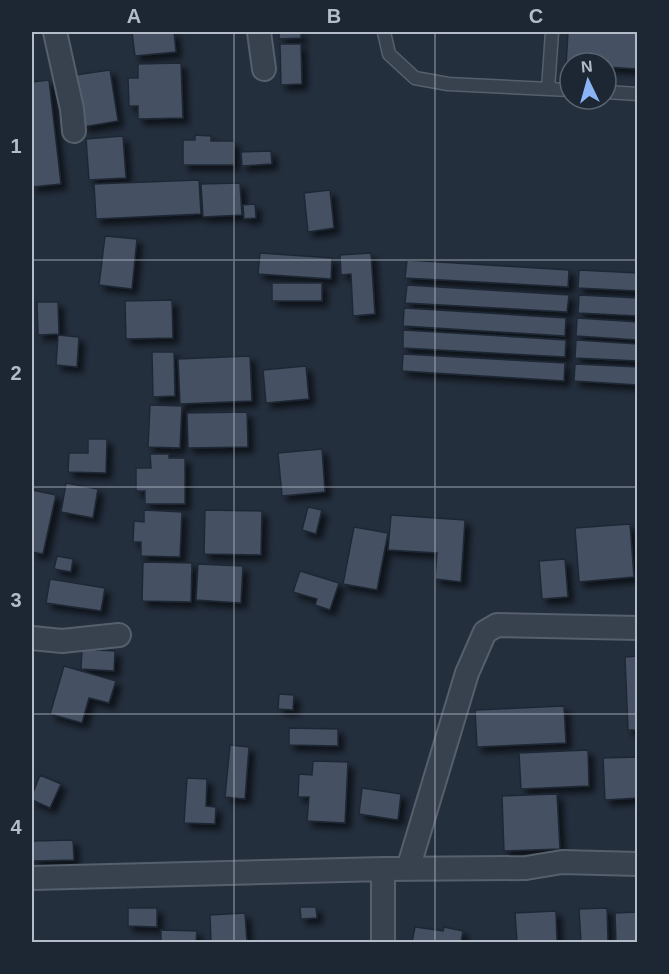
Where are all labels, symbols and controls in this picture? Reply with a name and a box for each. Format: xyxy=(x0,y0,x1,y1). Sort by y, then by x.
text: A xyxy=(127,5,141,27)
text: B xyxy=(327,5,341,27)
text: C xyxy=(529,5,543,27)
north arrow xyxy=(558,51,618,111)
text: N xyxy=(580,58,593,76)
text: 1 xyxy=(10,135,22,157)
text: 2 xyxy=(10,362,22,384)
text: 3 xyxy=(10,589,22,611)
text: 4 xyxy=(10,816,22,838)

